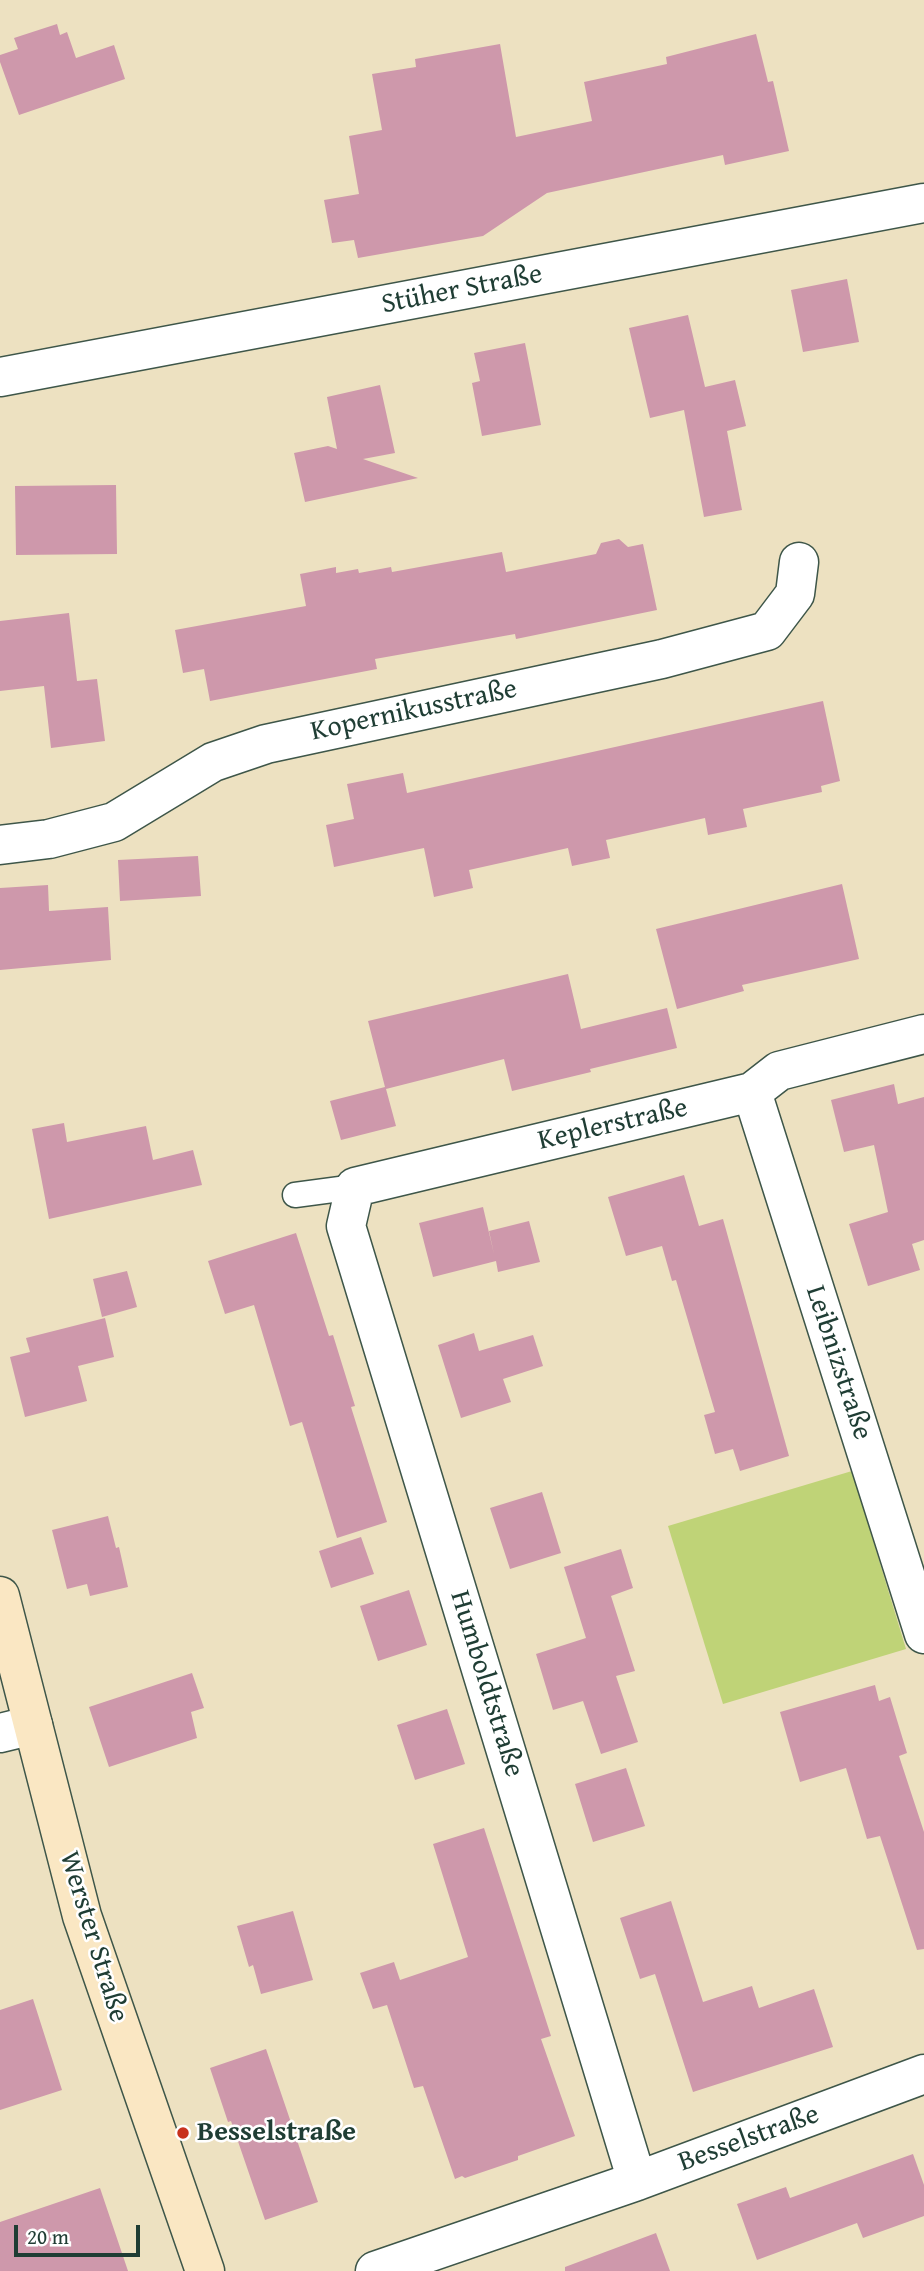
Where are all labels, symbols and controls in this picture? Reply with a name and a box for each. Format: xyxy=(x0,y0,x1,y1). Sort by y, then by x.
street label: Stüher Straße xyxy=(379,258,545,322)
street label: Kopernikusstraße xyxy=(308,673,520,749)
street label: Keplerstraße xyxy=(535,1091,691,1159)
street label: Leibnizstraße xyxy=(797,1282,879,1444)
street label: Humboldtstraße xyxy=(442,1587,530,1781)
street label: Werster Straße xyxy=(51,1848,135,2026)
street label: Besselstraße xyxy=(674,2098,824,2180)
place label: Besselstraße xyxy=(197,2116,356,2150)
marker: Besselstraße xyxy=(175,2125,191,2141)
scale bar xyxy=(18,2212,144,2256)
text: 20 m xyxy=(27,2221,69,2252)

